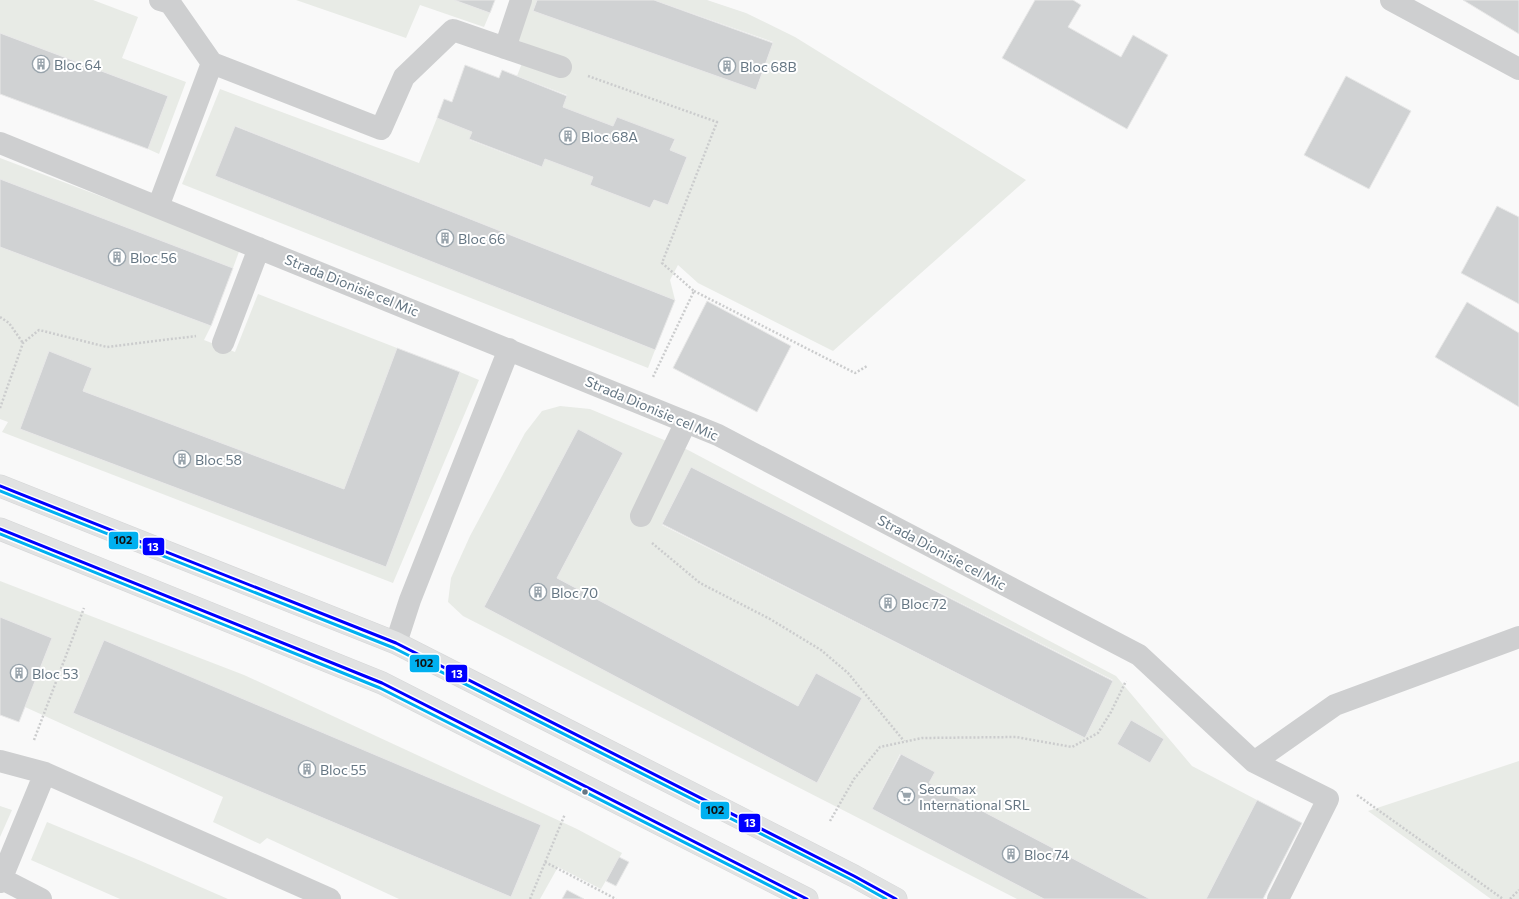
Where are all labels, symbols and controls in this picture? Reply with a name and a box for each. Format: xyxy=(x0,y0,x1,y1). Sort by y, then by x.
building icon: Bloc 64 xyxy=(31,54,51,74)
place label: Bloc 64 xyxy=(54,56,102,73)
building icon: Bloc 68B xyxy=(717,56,737,76)
place label: Bloc 68B xyxy=(740,58,797,75)
building icon: Bloc 68A xyxy=(558,126,578,146)
place label: Bloc 68A xyxy=(581,128,638,145)
building icon: Bloc 66 xyxy=(435,228,455,248)
place label: Bloc 66 xyxy=(458,230,506,247)
building icon: Bloc 56 xyxy=(107,247,127,267)
place label: Bloc 56 xyxy=(130,249,177,266)
street label: Strada Dionisie cel Mic xyxy=(282,250,422,320)
street label: Strada Dionisie cel Mic xyxy=(583,372,721,444)
building icon: Bloc 58 xyxy=(172,449,192,469)
place label: Bloc 58 xyxy=(195,451,242,468)
street label: Strada Dionisie cel Mic xyxy=(875,511,1009,593)
line badge: 102 xyxy=(108,531,139,550)
text: 102 xyxy=(114,533,132,546)
line badge: 13 xyxy=(142,537,165,556)
text: 13 xyxy=(147,540,159,553)
building icon: Bloc 70 xyxy=(528,582,548,602)
place label: Bloc 70 xyxy=(551,584,598,601)
building icon: Bloc 72 xyxy=(878,593,898,613)
place label: Bloc 72 xyxy=(901,595,947,612)
line badge: 102 xyxy=(409,654,440,673)
text: 102 xyxy=(415,656,433,669)
building icon: Bloc 53 xyxy=(9,663,29,683)
line badge: 13 xyxy=(445,664,468,683)
place label: Bloc 53 xyxy=(32,665,79,682)
text: 13 xyxy=(451,667,463,680)
building icon: Bloc 55 xyxy=(297,759,317,779)
place label: Bloc 55 xyxy=(320,761,367,778)
place label: Secumax International SRL xyxy=(919,780,1030,813)
supermarket icon: Secumax International SRL xyxy=(896,786,916,806)
unlabelled marker xyxy=(580,787,590,797)
line badge: 102 xyxy=(700,801,730,820)
text: 102 xyxy=(706,803,724,816)
line badge: 13 xyxy=(738,813,761,833)
text: 13 xyxy=(744,816,756,829)
building icon: Bloc 74 xyxy=(1001,844,1021,864)
place label: Bloc 74 xyxy=(1024,846,1070,863)

